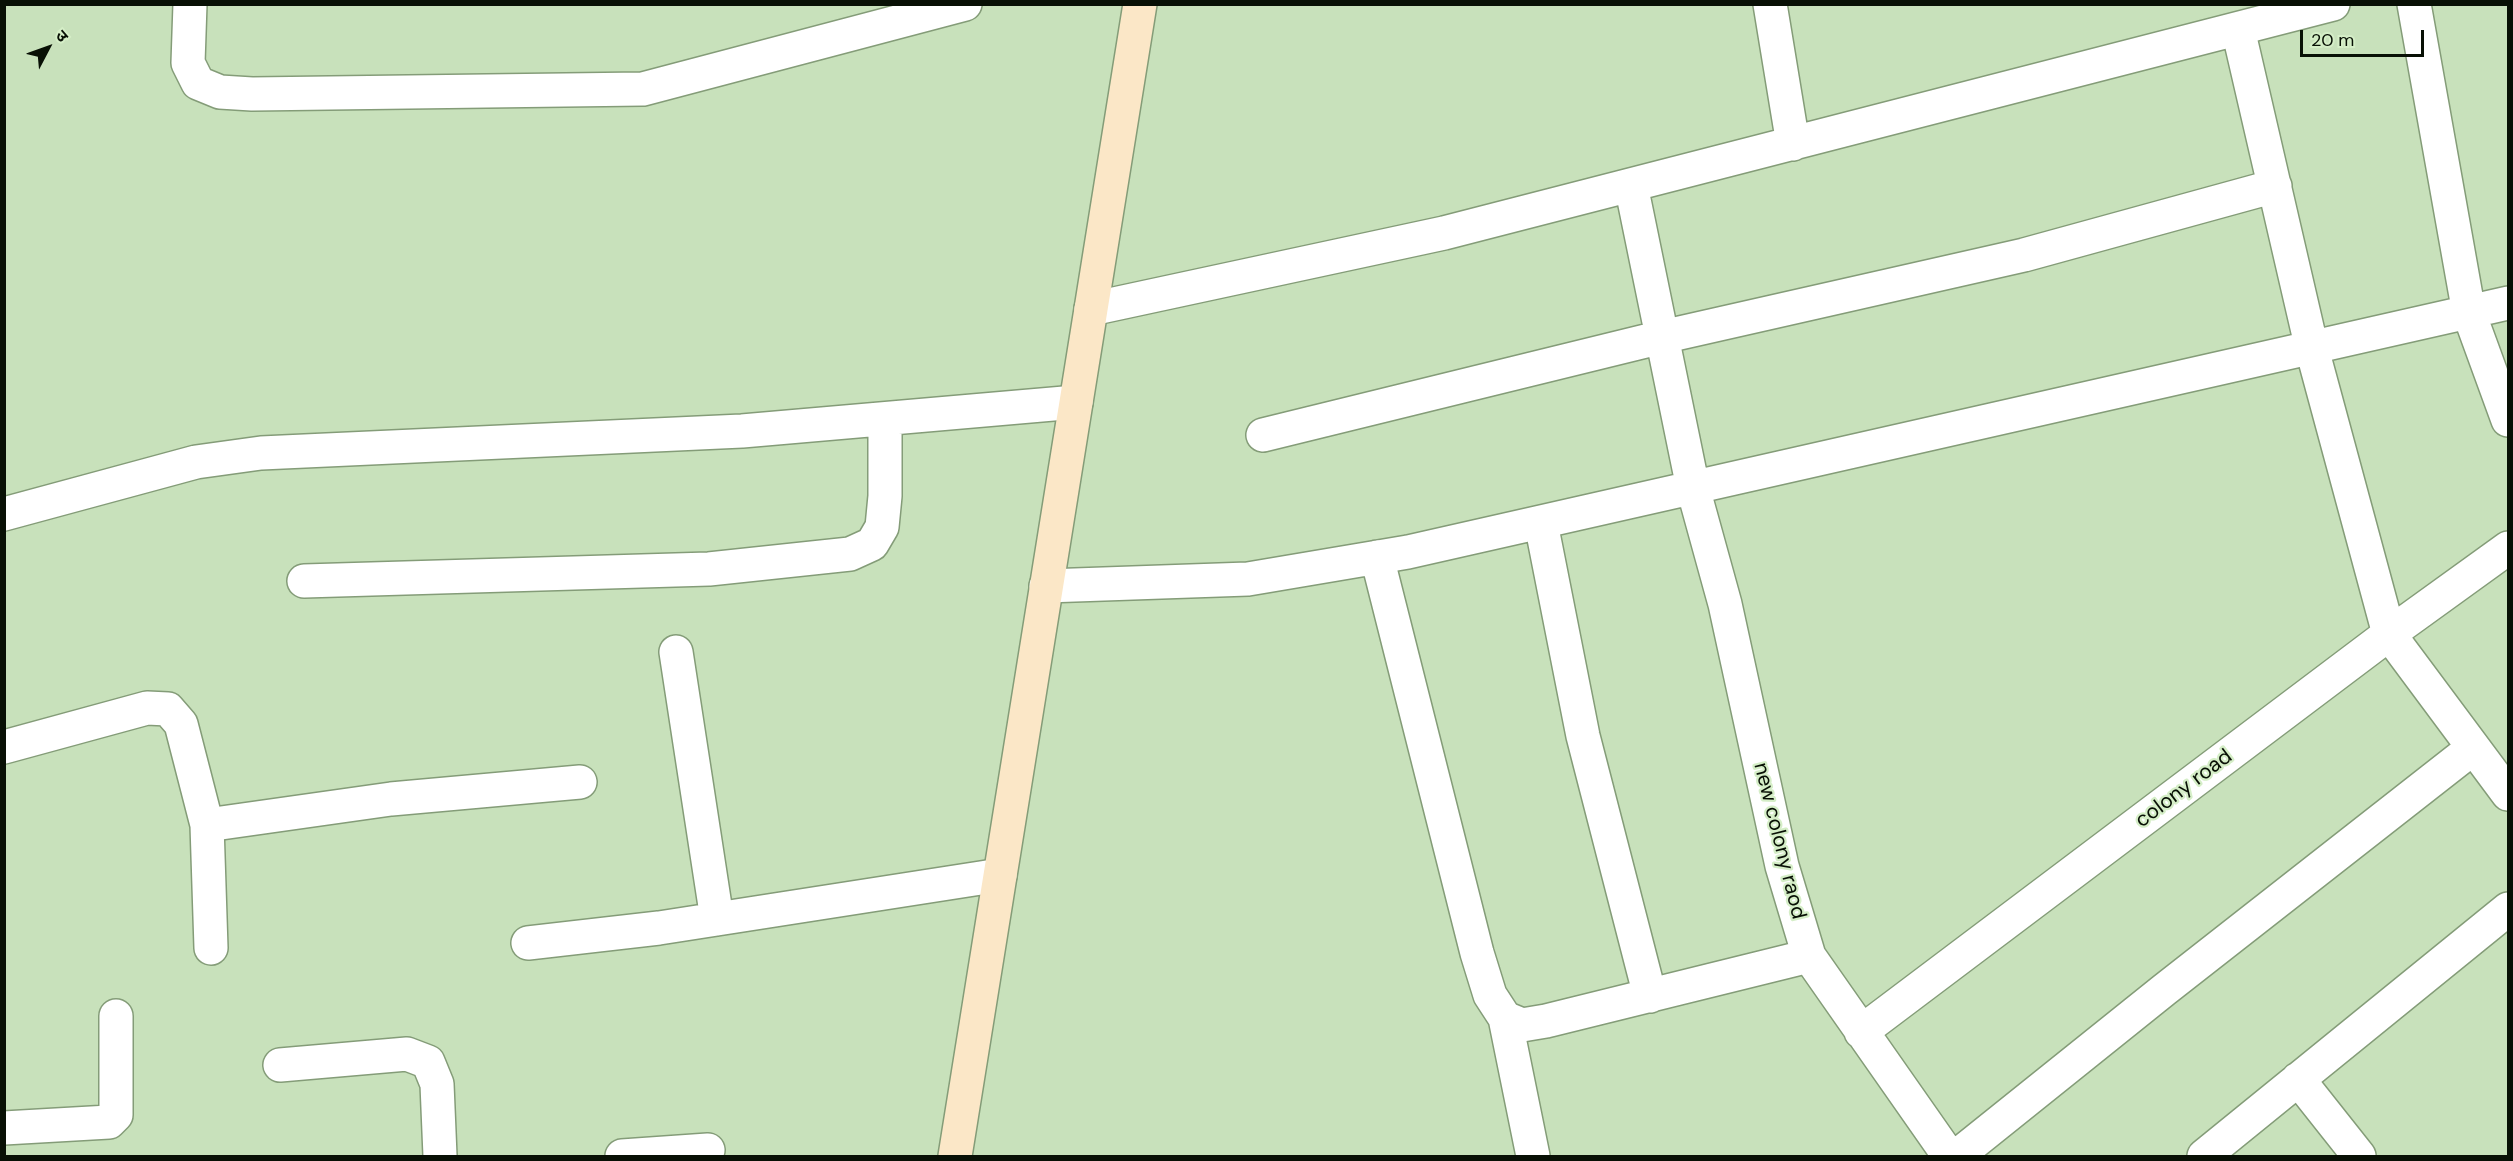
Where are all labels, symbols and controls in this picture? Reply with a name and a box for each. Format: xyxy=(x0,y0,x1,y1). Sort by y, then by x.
north arrow xyxy=(18,18,78,78)
scale bar xyxy=(2303,18,2428,56)
text: उ xyxy=(51,25,73,46)
text: 20 m xyxy=(2311,28,2354,52)
street label: colony road xyxy=(2130,744,2238,834)
street label: new colony raod xyxy=(1747,760,1811,922)

